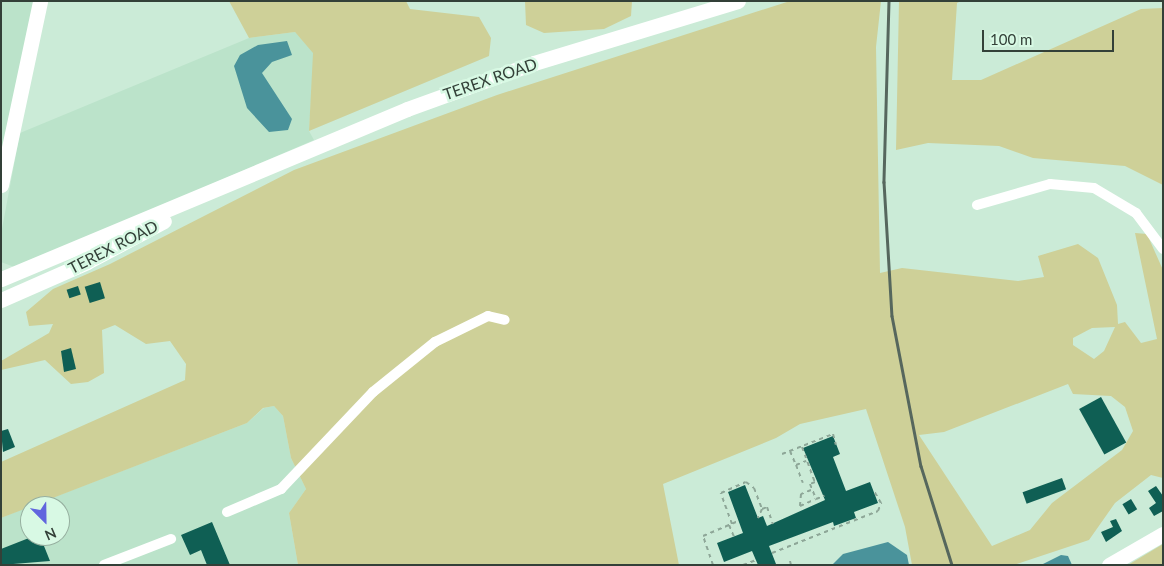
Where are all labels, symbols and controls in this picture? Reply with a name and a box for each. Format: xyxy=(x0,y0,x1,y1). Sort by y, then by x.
scale bar xyxy=(984,20,1116,52)
text: 100 m xyxy=(990,30,1032,48)
street label: TEREX ROAD xyxy=(441,54,539,104)
street label: TEREX ROAD xyxy=(65,216,161,278)
north arrow xyxy=(20,496,70,546)
text: N xyxy=(42,524,59,544)

